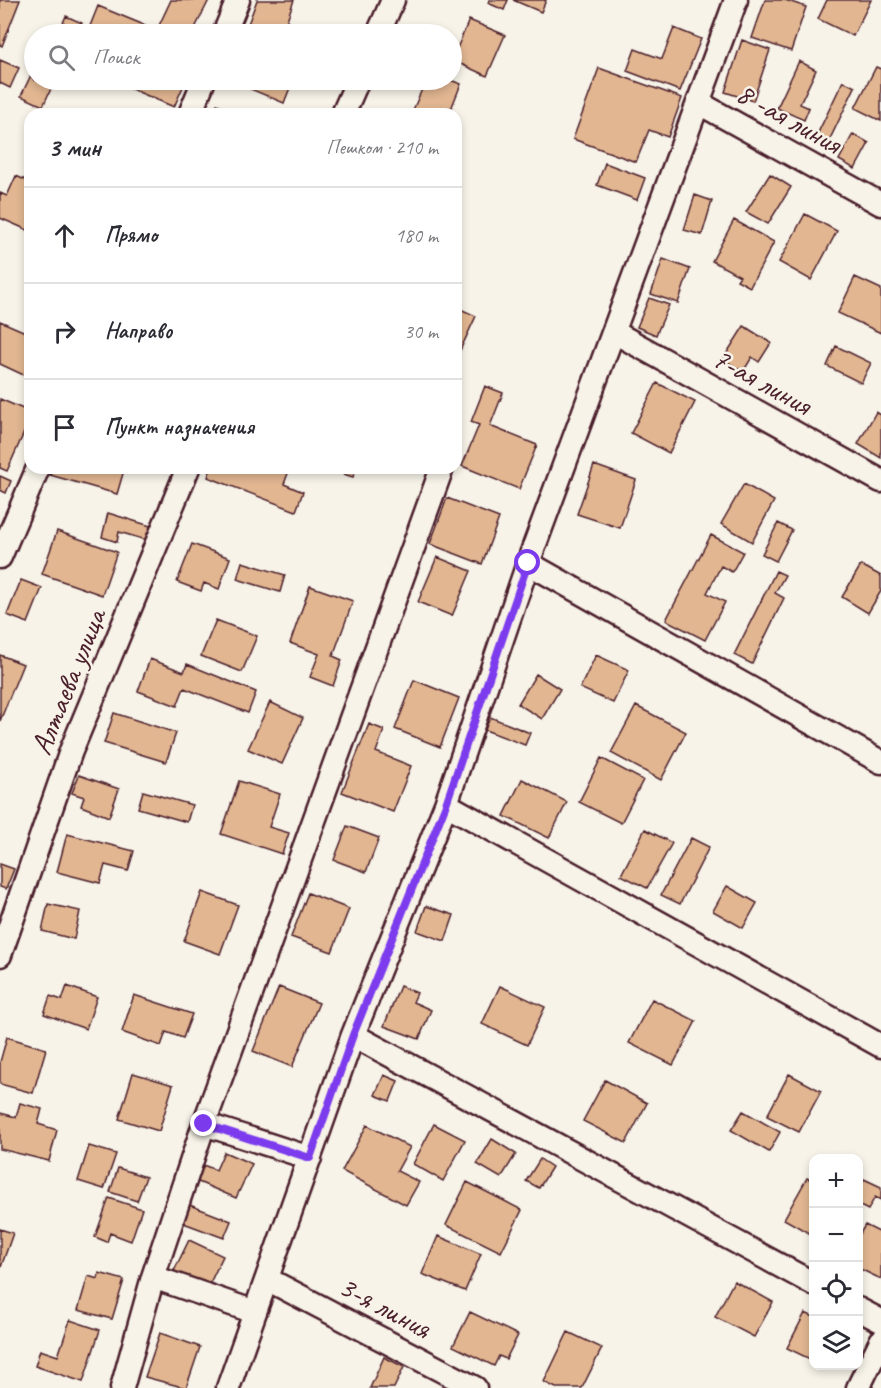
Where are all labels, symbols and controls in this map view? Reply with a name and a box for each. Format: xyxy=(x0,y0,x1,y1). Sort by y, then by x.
search box xyxy=(24,24,462,90)
icon: search xyxy=(45,41,78,74)
text: Поиск xyxy=(93,43,139,71)
street label: 8 -ая линия xyxy=(730,74,850,164)
text: 3 мин xyxy=(48,131,101,164)
text: Пешком · 210 m xyxy=(326,135,438,160)
icon: ahead xyxy=(48,219,81,252)
text: Прямо xyxy=(105,221,157,249)
text: 180 m xyxy=(395,223,438,248)
icon: right xyxy=(48,315,81,348)
text: Направо xyxy=(105,317,172,345)
text: 30 m xyxy=(404,319,438,344)
street label: 7-ая линия xyxy=(706,339,820,425)
icon: arrive xyxy=(48,411,81,444)
text: Пункт назначения xyxy=(105,413,254,441)
route start xyxy=(514,549,540,575)
street label: Алтаева улица xyxy=(22,601,115,760)
route end xyxy=(190,1110,216,1136)
map controls xyxy=(809,1154,863,1370)
button: + xyxy=(809,1154,863,1208)
button: − xyxy=(809,1208,863,1262)
button: locate xyxy=(809,1262,863,1316)
street label: 3-я линия xyxy=(332,1267,439,1348)
button: layers xyxy=(809,1316,863,1370)

